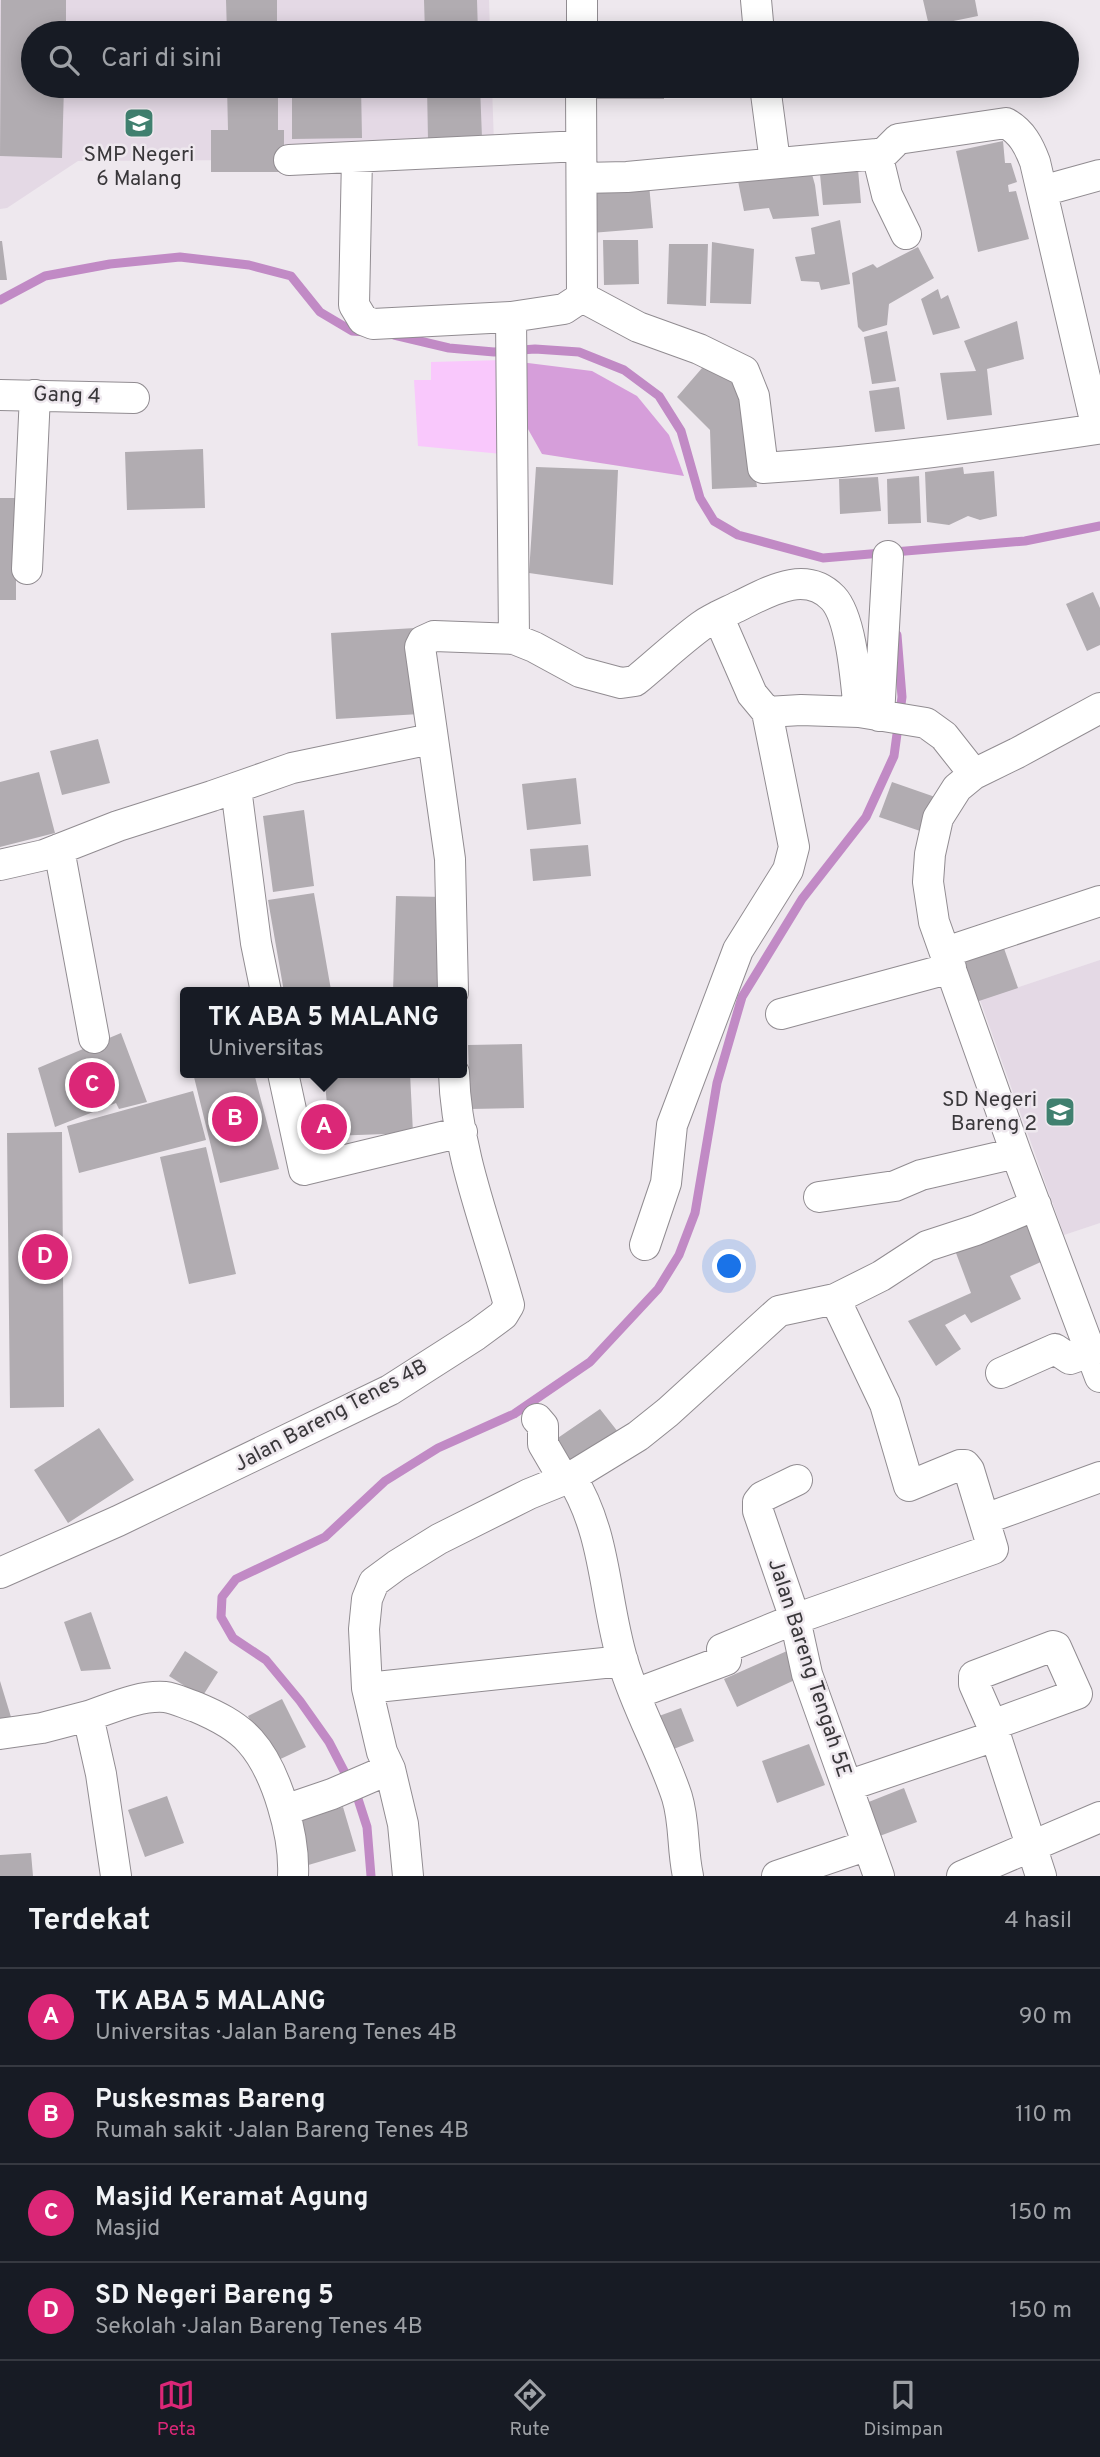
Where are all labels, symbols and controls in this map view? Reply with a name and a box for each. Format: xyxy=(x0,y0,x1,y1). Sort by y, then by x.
search box xyxy=(21,21,1079,98)
icon: search xyxy=(45,41,83,79)
text: Cari di sini xyxy=(101,43,222,76)
school or university icon: SMP Negeri 6 Malang xyxy=(122,106,156,140)
place label: SMP Negeri 6 Malang xyxy=(84,142,194,193)
street label: Gang 4 xyxy=(33,381,101,411)
popup xyxy=(180,987,467,1078)
text: TK ABA 5 MALANG xyxy=(208,1002,439,1035)
text: Universitas xyxy=(208,1035,324,1064)
pin: C xyxy=(69,1059,115,1111)
place label: SD Negeri Bareng 2 xyxy=(942,1087,1037,1138)
pin: B xyxy=(212,1093,258,1145)
school or university icon: SD Negeri Bareng 2 xyxy=(1043,1095,1077,1129)
pin: A xyxy=(301,1101,347,1153)
pin: D xyxy=(22,1231,68,1283)
your location xyxy=(712,1249,746,1283)
street label: Jalan Bareng Tenes 4B xyxy=(230,1354,432,1478)
street label: Jalan Bareng Tengah 5E xyxy=(761,1555,857,1781)
text: Terdekat xyxy=(28,1903,150,1940)
text: 4 hasil xyxy=(1004,1907,1072,1936)
text: TK ABA 5 MALANG xyxy=(95,1986,326,2019)
text: A xyxy=(43,2003,59,2032)
text: 90 m xyxy=(1019,2003,1072,2032)
text: Universitas · Jalan Bareng Tenes 4B xyxy=(95,2019,457,2048)
text: Puskesmas Bareng xyxy=(95,2084,325,2117)
text: B xyxy=(43,2101,59,2130)
text: 110 m xyxy=(1015,2101,1072,2130)
text: Rumah sakit · Jalan Bareng Tenes 4B xyxy=(95,2117,469,2146)
text: Masjid Keramat Agung xyxy=(95,2182,369,2215)
text: C xyxy=(44,2199,58,2228)
text: 150 m xyxy=(1010,2199,1072,2228)
text: Masjid xyxy=(95,2215,160,2244)
text: SD Negeri Bareng 5 xyxy=(95,2280,334,2313)
text: D xyxy=(43,2297,59,2326)
text: 150 m xyxy=(1010,2297,1072,2326)
text: Sekolah · Jalan Bareng Tenes 4B xyxy=(95,2313,423,2342)
tab: Peta xyxy=(157,2376,196,2442)
tab: Rute xyxy=(509,2376,550,2442)
tab: Disimpan xyxy=(863,2376,943,2442)

